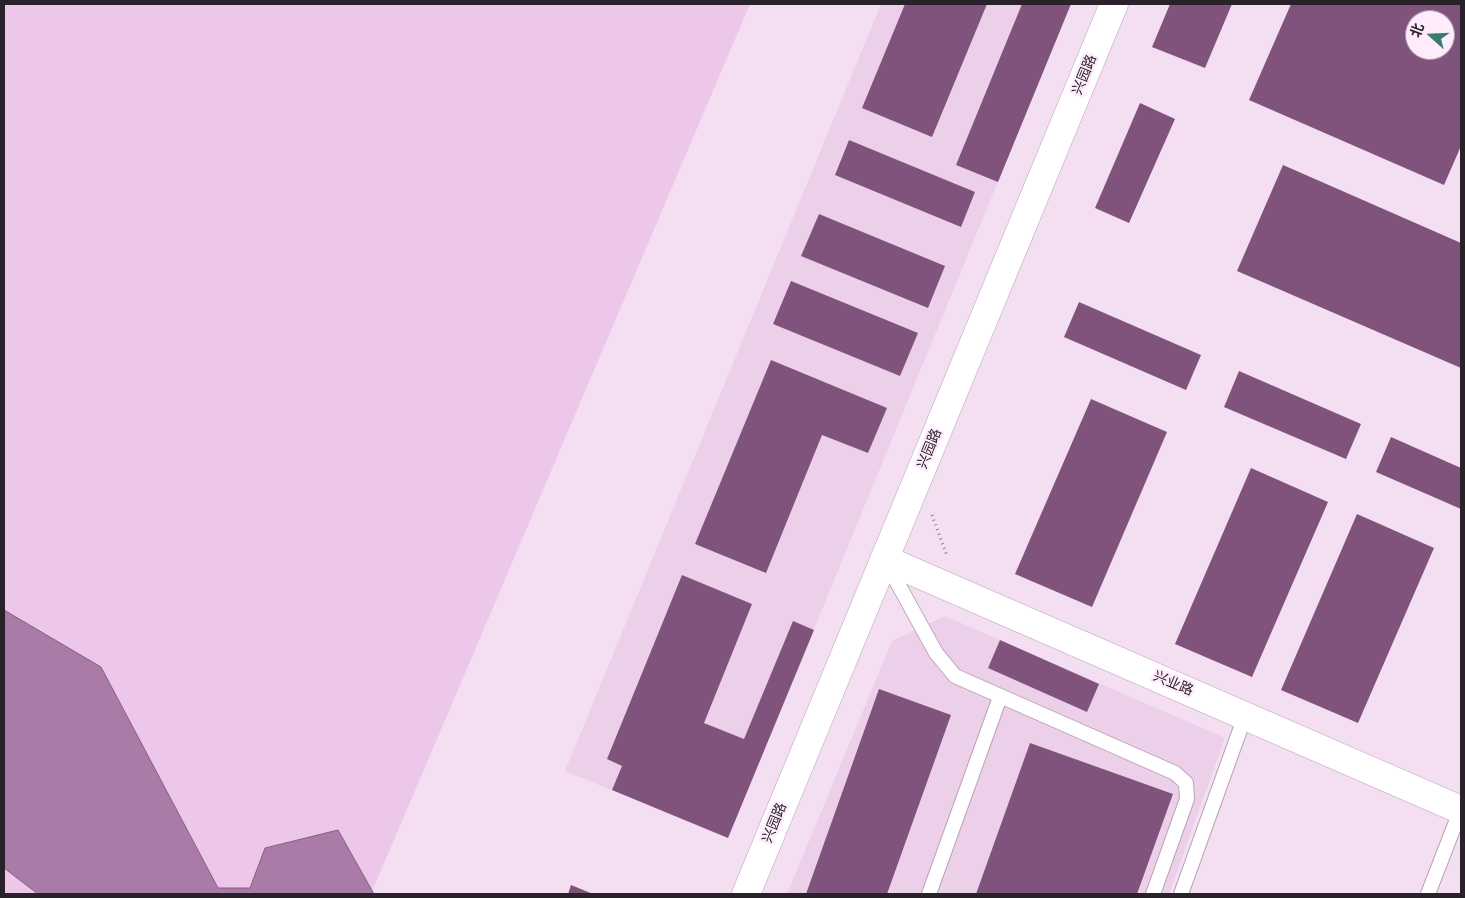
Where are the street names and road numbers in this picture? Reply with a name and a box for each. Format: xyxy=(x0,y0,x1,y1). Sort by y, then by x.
street label: 兴园路 xyxy=(1069,52,1101,98)
street label: 兴园路 xyxy=(914,426,946,472)
street label: 兴业路 xyxy=(1150,668,1196,700)
street label: 兴园路 xyxy=(759,800,791,846)

